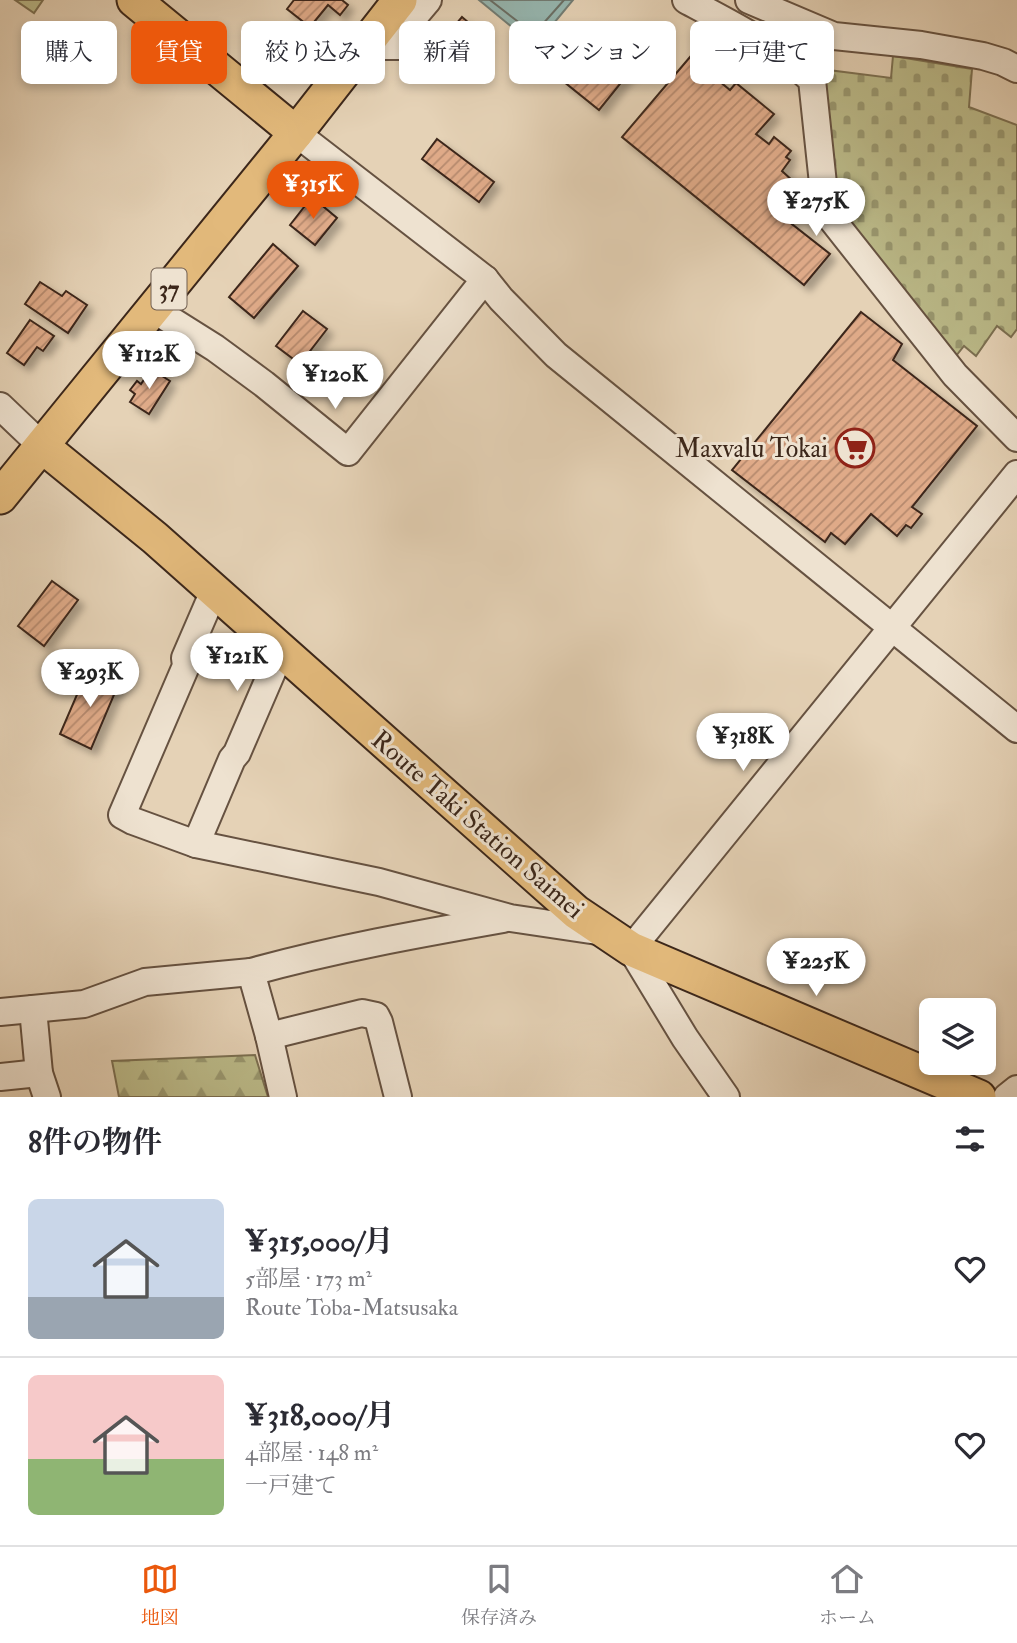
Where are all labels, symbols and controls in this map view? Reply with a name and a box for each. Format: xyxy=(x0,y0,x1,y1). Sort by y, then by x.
chip: 購入 xyxy=(21,21,117,84)
chip: 賃貸 xyxy=(131,21,227,84)
chip: 絞り込み xyxy=(241,21,385,84)
chip: 新着 xyxy=(399,21,495,84)
chip: マンション xyxy=(509,21,676,84)
chip: 一戸建て xyxy=(690,21,834,84)
pin: ¥315K xyxy=(264,162,362,221)
text: ¥315K xyxy=(283,169,343,198)
pin: ¥275K xyxy=(767,178,865,238)
text: ¥275K xyxy=(783,186,849,215)
road number: 37 xyxy=(152,268,186,310)
pin: ¥112K xyxy=(100,332,198,391)
text: ¥112K xyxy=(118,339,180,368)
pin: ¥120K xyxy=(286,352,384,411)
text: ¥120K xyxy=(302,359,368,388)
supermarket icon: Maxvalu Tokai xyxy=(834,427,876,469)
place label: Maxvalu Tokai xyxy=(675,433,828,465)
pin: ¥121K xyxy=(188,634,286,693)
text: ¥121K xyxy=(206,641,268,670)
pin: ¥293K xyxy=(41,650,139,709)
text: ¥293K xyxy=(57,657,123,686)
pin: ¥318K xyxy=(694,714,792,773)
text: ¥318K xyxy=(712,721,774,750)
street label: Route Taki Station Saimei xyxy=(365,724,590,926)
pin: ¥225K xyxy=(767,939,865,998)
text: ¥225K xyxy=(783,946,849,975)
map controls xyxy=(919,998,996,1075)
button: layers xyxy=(919,998,996,1075)
icon: filters xyxy=(951,1120,989,1158)
text: 8件の物件 xyxy=(28,1124,162,1161)
text: ¥315,000/月 xyxy=(245,1223,393,1260)
icon: home xyxy=(84,1227,168,1311)
icon: heart xyxy=(951,1250,989,1288)
text: 5部屋 · 173 m² xyxy=(245,1264,372,1293)
text: Route Toba-Matsusaka xyxy=(245,1293,458,1322)
text: ¥318,000/月 xyxy=(245,1397,395,1434)
icon: home xyxy=(84,1403,168,1487)
icon: heart xyxy=(951,1426,989,1464)
text: 4部屋 · 148 m² xyxy=(245,1438,378,1467)
text: 一戸建て xyxy=(245,1471,337,1500)
tab: 地図 xyxy=(141,1560,179,1630)
tab: 保存済み xyxy=(461,1560,537,1630)
tab: ホーム xyxy=(819,1560,876,1630)

